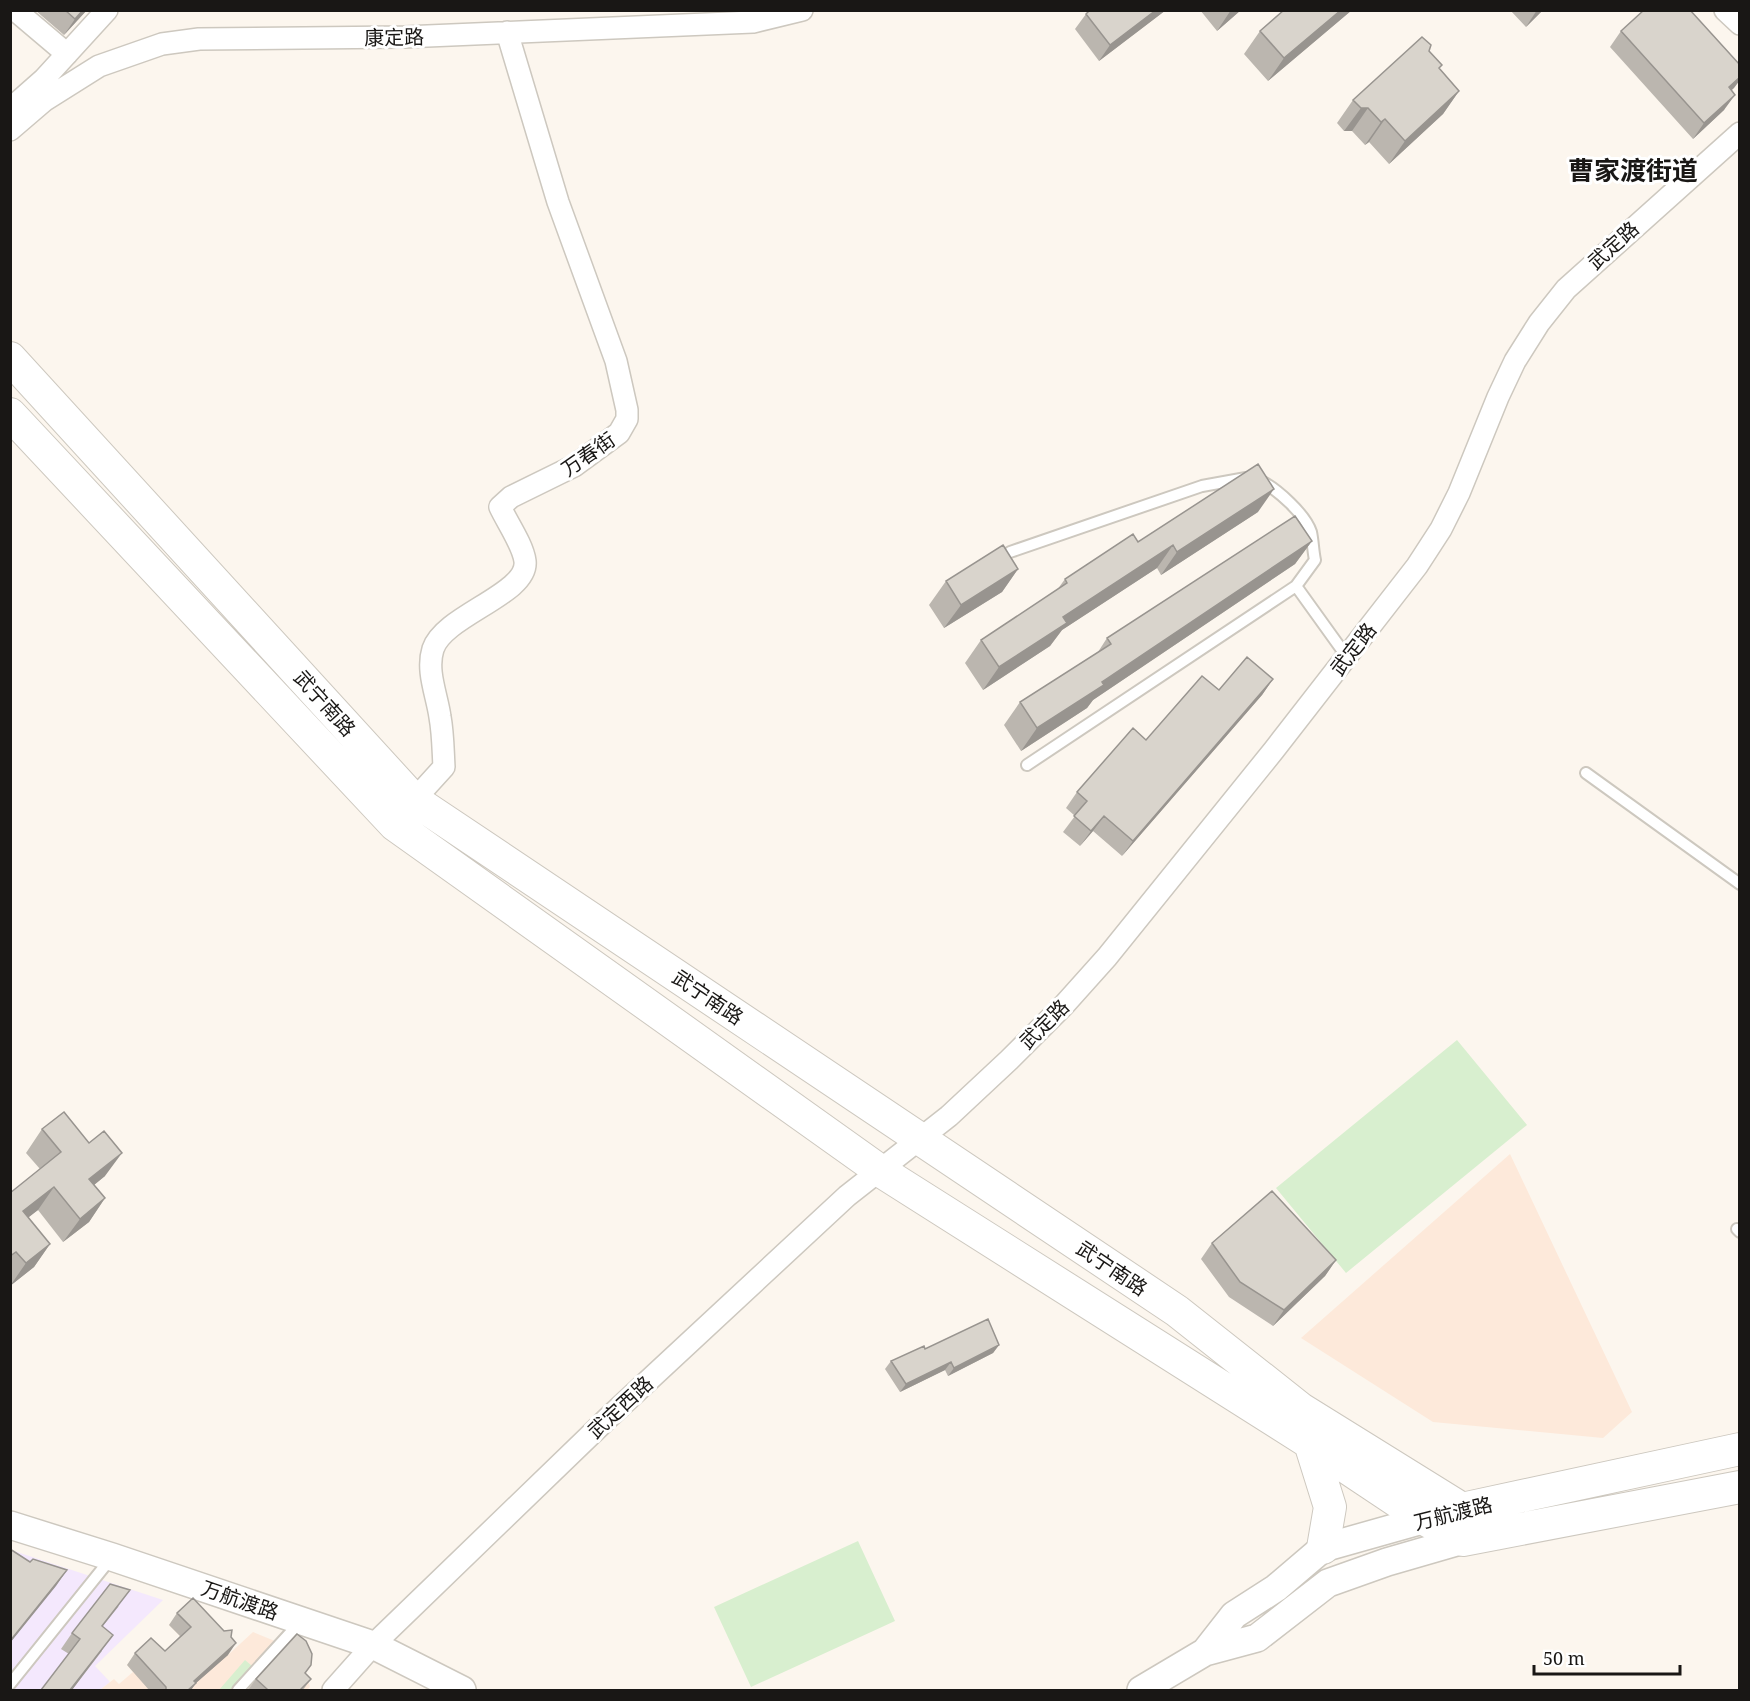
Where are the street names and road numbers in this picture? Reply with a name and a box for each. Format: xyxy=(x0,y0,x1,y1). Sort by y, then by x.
street label: 康定路 xyxy=(364,23,424,51)
street label: 武定路 xyxy=(1582,215,1644,275)
street label: 万春街 xyxy=(556,426,620,482)
street label: 武定路 xyxy=(1324,617,1382,681)
street label: 武宁南路 xyxy=(288,664,362,742)
street label: 武宁南路 xyxy=(667,963,749,1031)
street label: 武定路 xyxy=(1013,993,1075,1055)
street label: 武宁南路 xyxy=(1071,1234,1153,1302)
street label: 武定西路 xyxy=(582,1370,658,1444)
street label: 万航渡路 xyxy=(1411,1490,1495,1536)
street label: 万航渡路 xyxy=(198,1574,282,1626)

